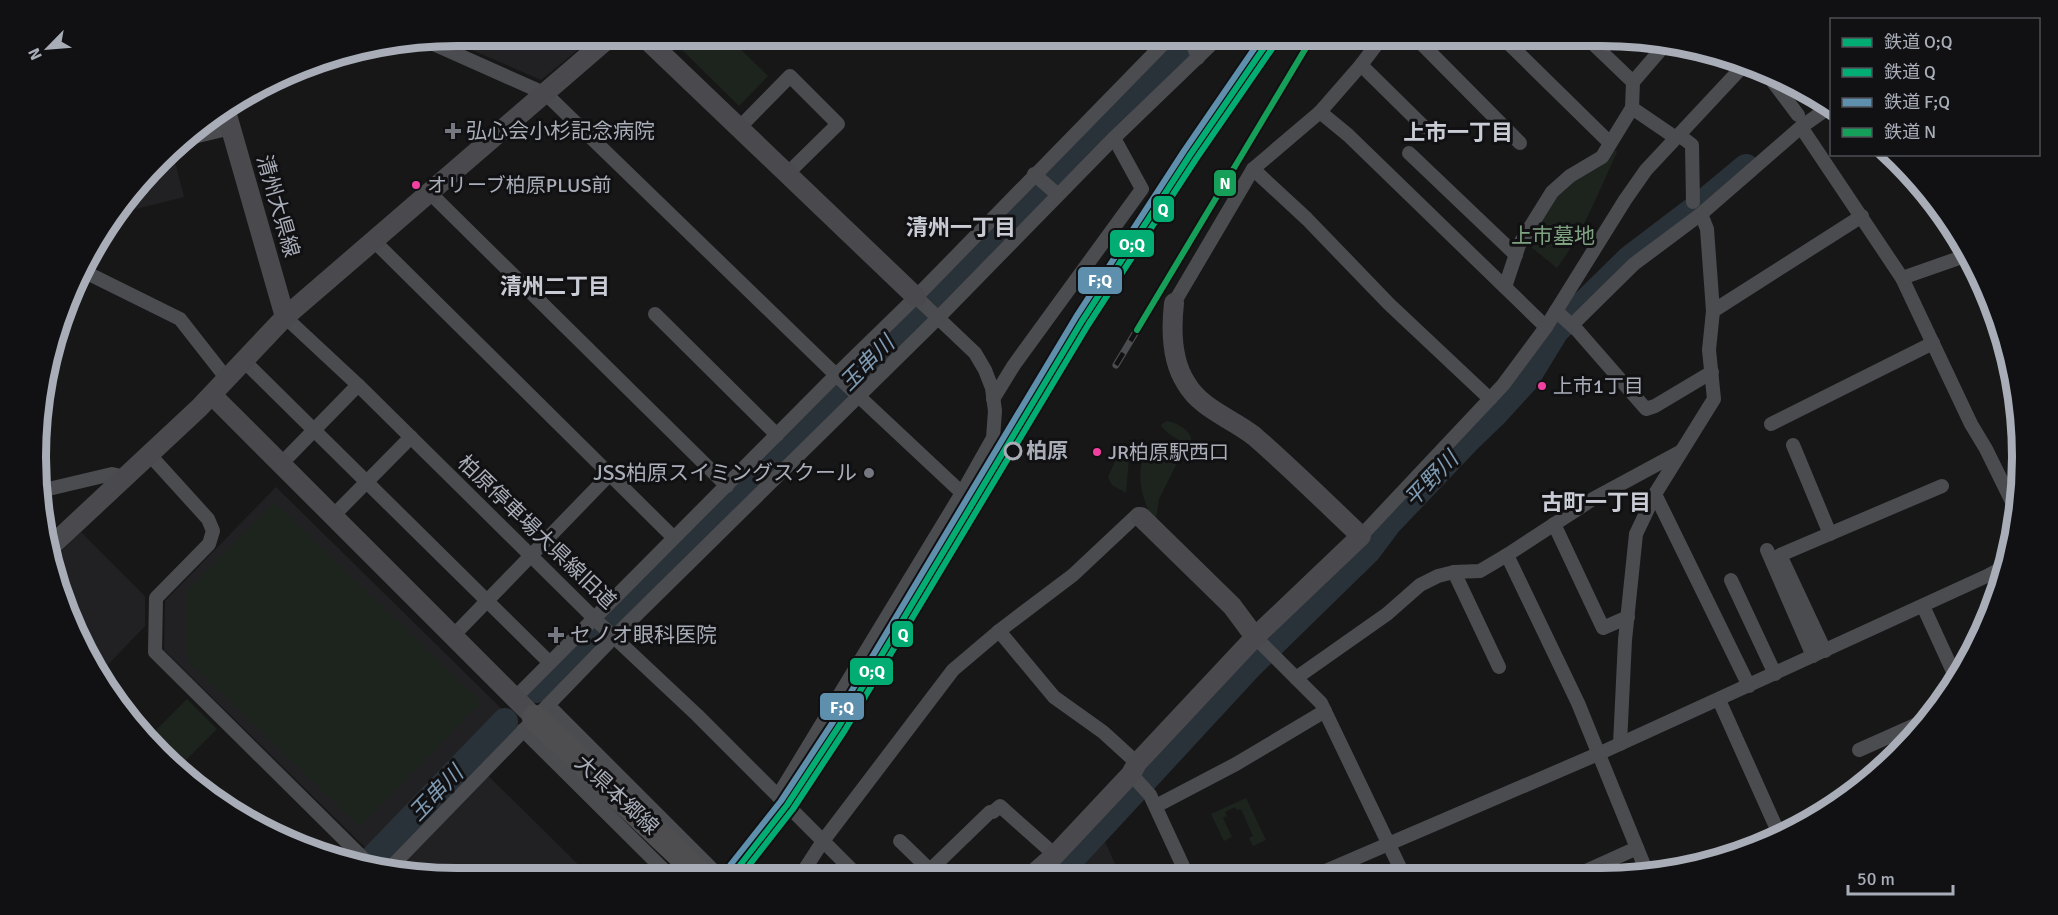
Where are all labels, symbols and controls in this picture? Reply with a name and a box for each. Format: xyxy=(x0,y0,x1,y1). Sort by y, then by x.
north arrow xyxy=(18,18,78,78)
legend xyxy=(1830,18,2040,156)
text: 鉄道 O;Q xyxy=(1884,31,1952,53)
text: N xyxy=(24,45,47,63)
text: 鉄道 Q xyxy=(1884,61,1936,83)
text: 鉄道 F;Q xyxy=(1884,91,1950,113)
place label: 弘心会小杉記念病院 xyxy=(466,118,655,144)
district label: 上市一丁目 xyxy=(1403,119,1513,146)
text: 鉄道 N xyxy=(1884,121,1936,143)
marker: 弘心会小杉記念病院 xyxy=(444,122,462,140)
street label: 清州大県線 xyxy=(251,152,305,260)
line badge: N xyxy=(1213,169,1237,197)
place label: オリーブ柏原PLUS前 xyxy=(427,173,612,198)
text: N xyxy=(1219,174,1231,194)
marker: オリーブ柏原PLUS前 xyxy=(410,179,422,191)
line badge: Q xyxy=(1152,195,1175,223)
text: Q xyxy=(1158,200,1169,220)
district label: 清州一丁目 xyxy=(906,214,1016,241)
park label: 上市墓地 xyxy=(1511,223,1595,249)
line badge: O;Q xyxy=(1109,229,1155,258)
text: O;Q xyxy=(1119,235,1145,255)
line badge: F;Q xyxy=(1077,266,1123,295)
text: F;Q xyxy=(1088,271,1112,291)
district label: 清州二丁目 xyxy=(500,273,610,300)
water label: 玉串川 xyxy=(834,329,901,396)
place label: 上市1丁目 xyxy=(1553,374,1644,399)
marker: 上市1丁目 xyxy=(1536,380,1548,392)
place label: 柏原 xyxy=(1026,438,1068,464)
place label: JR柏原駅西口 xyxy=(1108,440,1229,465)
marker: 柏原 xyxy=(1004,442,1022,460)
water label: 平野川 xyxy=(1398,444,1465,512)
marker: JR柏原駅西口 xyxy=(1091,446,1103,458)
street label: 柏原停車場大県線旧道 xyxy=(452,450,622,614)
place label: JSS柏原スイミングスクール xyxy=(593,460,857,486)
marker: JSS柏原スイミングスクール xyxy=(862,466,876,480)
district label: 古町一丁目 xyxy=(1541,489,1651,516)
line badge: Q xyxy=(891,620,914,648)
place label: セノオ眼科医院 xyxy=(570,622,717,648)
text: Q xyxy=(898,625,909,645)
marker: セノオ眼科医院 xyxy=(547,626,565,644)
line badge: O;Q xyxy=(849,657,894,686)
text: O;Q xyxy=(859,662,885,682)
line badge: F;Q xyxy=(819,692,865,721)
text: F;Q xyxy=(830,698,854,718)
street label: 大県本郷線 xyxy=(570,750,664,840)
water label: 玉串川 xyxy=(403,758,470,826)
scale bar xyxy=(1848,858,1953,896)
text: 50 m xyxy=(1857,868,1895,890)

